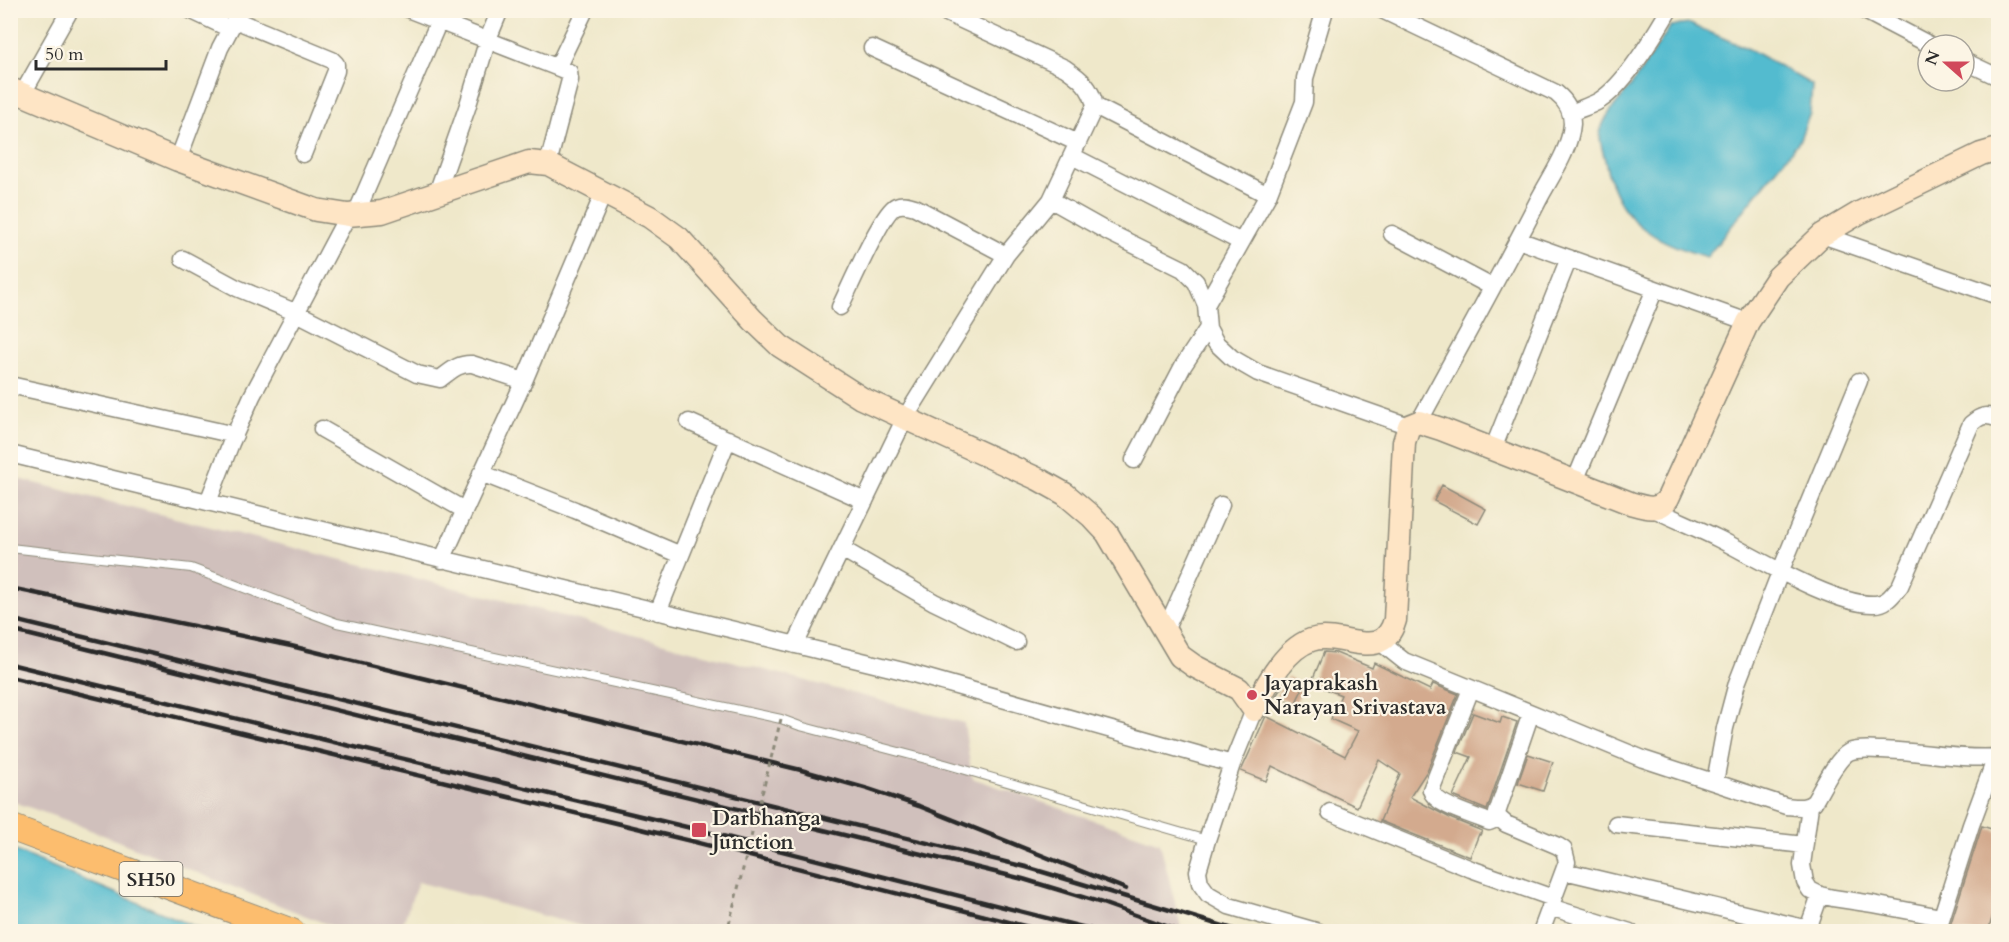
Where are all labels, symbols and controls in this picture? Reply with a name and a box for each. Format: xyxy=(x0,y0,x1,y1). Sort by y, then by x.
scale bar xyxy=(36,33,166,71)
north arrow xyxy=(1916,33,1976,93)
text: 50 m xyxy=(45,42,84,67)
text: N xyxy=(1920,47,1946,68)
place label: Jayaprakash Narayan Srivastava xyxy=(1261,669,1447,722)
marker: Jayaprakash Narayan Srivastava xyxy=(1245,688,1259,702)
place label: Darbhanga Junction xyxy=(709,804,821,857)
marker: Darbhanga Junction xyxy=(690,821,708,839)
road number: SH50 xyxy=(120,862,182,896)

